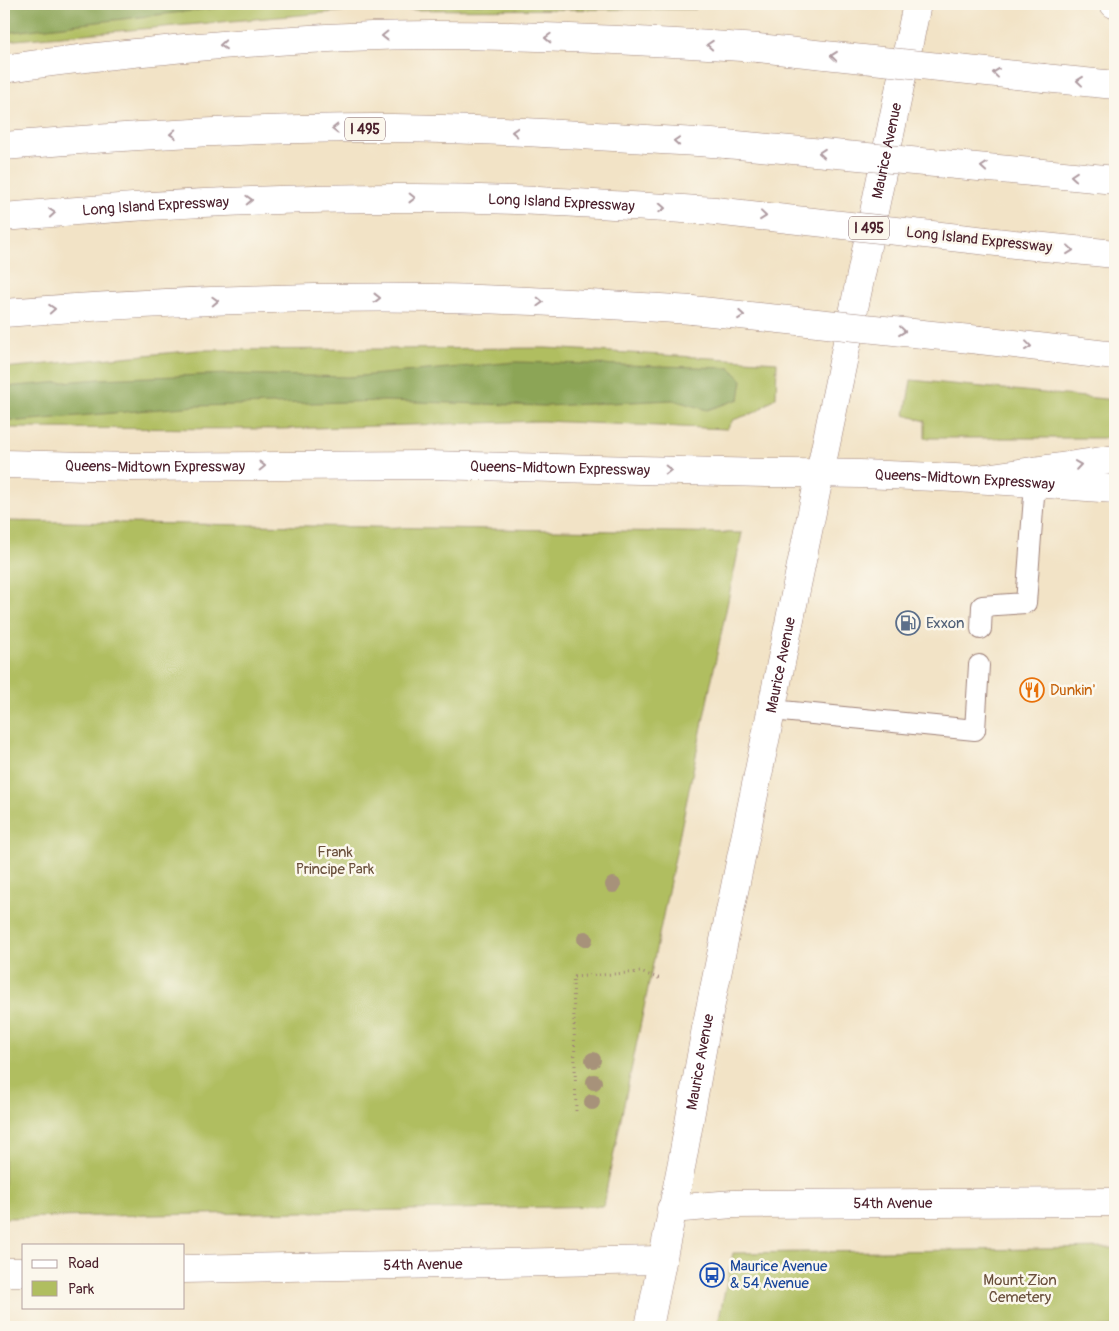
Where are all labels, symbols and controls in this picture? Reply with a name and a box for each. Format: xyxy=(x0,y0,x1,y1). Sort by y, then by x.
one-way arrow xyxy=(381,31,388,41)
one-way arrow xyxy=(543,33,551,43)
one-way arrow xyxy=(219,39,227,50)
one-way arrow xyxy=(706,40,714,51)
one-way arrow xyxy=(830,51,838,62)
one-way arrow xyxy=(991,68,999,79)
one-way arrow xyxy=(1075,76,1083,87)
street label: Maurice Avenue xyxy=(867,101,906,201)
road number: I 495 xyxy=(345,118,385,140)
one-way arrow xyxy=(331,124,338,134)
one-way arrow xyxy=(511,127,519,138)
one-way arrow xyxy=(168,128,176,139)
one-way arrow xyxy=(673,136,681,147)
one-way arrow xyxy=(818,148,826,159)
one-way arrow xyxy=(980,162,988,173)
one-way arrow xyxy=(1070,170,1078,181)
street label: Long Island Expressway xyxy=(488,190,636,216)
street label: Long Island Expressway xyxy=(82,192,230,220)
one-way arrow xyxy=(408,193,416,203)
one-way arrow xyxy=(246,194,254,205)
one-way arrow xyxy=(658,202,666,213)
one-way arrow xyxy=(49,207,57,218)
one-way arrow xyxy=(760,210,768,221)
road number: I 495 xyxy=(849,217,889,240)
street label: Long Island Expressway xyxy=(905,223,1054,257)
one-way arrow xyxy=(1066,244,1074,255)
one-way arrow xyxy=(374,293,381,303)
one-way arrow xyxy=(211,295,219,306)
one-way arrow xyxy=(536,297,544,307)
one-way arrow xyxy=(49,304,57,315)
one-way arrow xyxy=(737,309,745,320)
one-way arrow xyxy=(899,325,907,336)
one-way arrow xyxy=(1024,340,1032,350)
street label: Queens-Midtown Expressway xyxy=(65,456,246,477)
street label: Queens-Midtown Expressway xyxy=(470,457,651,480)
one-way arrow xyxy=(1074,460,1082,470)
one-way arrow xyxy=(259,461,267,471)
one-way arrow xyxy=(664,465,672,476)
street label: Queens-Midtown Expressway xyxy=(874,465,1056,494)
fuel station icon: Exxon xyxy=(895,610,921,636)
place label: Exxon xyxy=(926,614,964,633)
street label: Maurice Avenue xyxy=(761,615,800,715)
restaurant icon: Dunkin' xyxy=(1019,677,1045,703)
place label: Dunkin' xyxy=(1050,681,1095,700)
park label: Frank Principe Park xyxy=(296,843,375,879)
street label: Maurice Avenue xyxy=(682,1011,718,1112)
street label: 54th Avenue xyxy=(853,1193,933,1213)
legend xyxy=(22,1244,185,1308)
text: Road xyxy=(68,1254,99,1273)
street label: 54th Avenue xyxy=(383,1254,463,1275)
place label: Maurice Avenue & 54 Avenue xyxy=(730,1257,828,1293)
bus stop icon: Maurice Avenue & 54 Avenue xyxy=(699,1262,725,1288)
park label: Mount Zion Cemetery xyxy=(983,1271,1057,1307)
text: Park xyxy=(68,1280,95,1299)

